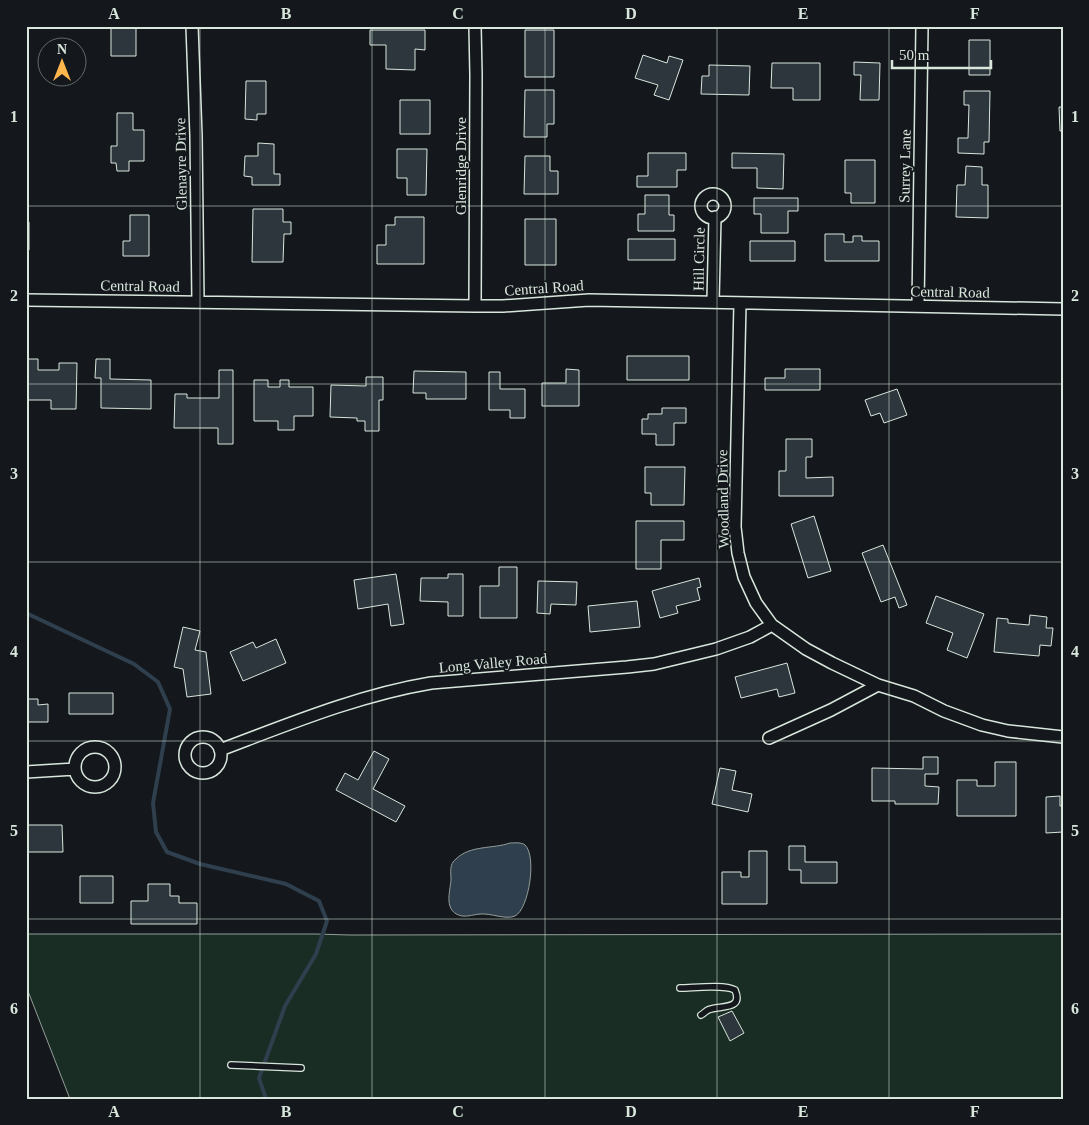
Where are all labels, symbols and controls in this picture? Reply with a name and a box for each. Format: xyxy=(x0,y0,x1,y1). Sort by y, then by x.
text: A xyxy=(108,5,120,22)
text: B xyxy=(281,5,292,22)
text: C xyxy=(452,5,464,22)
text: D xyxy=(625,5,637,22)
text: E xyxy=(798,5,808,22)
text: F xyxy=(970,5,980,22)
north arrow xyxy=(38,38,88,88)
scale bar xyxy=(892,38,990,70)
text: N xyxy=(57,42,67,57)
text: 50 m xyxy=(899,47,930,63)
text: 1 xyxy=(10,108,18,125)
text: 1 xyxy=(1071,108,1079,125)
street label: Glenayre Drive xyxy=(172,117,190,211)
street label: Glenridge Drive xyxy=(453,117,469,215)
street label: Surrey Lane xyxy=(896,129,914,203)
street label: Hill Circle xyxy=(690,227,708,291)
street label: Central Road xyxy=(100,277,180,295)
street label: Central Road xyxy=(504,277,585,299)
street label: Central Road xyxy=(910,283,990,301)
text: 2 xyxy=(10,287,18,304)
text: 2 xyxy=(1071,287,1079,304)
street label: Woodland Drive xyxy=(714,449,732,549)
text: 3 xyxy=(10,465,18,482)
text: 3 xyxy=(1071,465,1079,482)
text: 4 xyxy=(10,643,18,660)
text: 4 xyxy=(1071,643,1079,660)
street label: Long Valley Road xyxy=(438,650,548,676)
text: 5 xyxy=(10,822,18,839)
text: 5 xyxy=(1071,822,1079,839)
text: 6 xyxy=(10,1000,18,1017)
text: 6 xyxy=(1071,1000,1079,1017)
text: A xyxy=(108,1103,120,1120)
text: B xyxy=(281,1103,292,1120)
text: C xyxy=(452,1103,464,1120)
text: D xyxy=(625,1103,637,1120)
text: E xyxy=(798,1103,808,1120)
text: F xyxy=(970,1103,980,1120)

